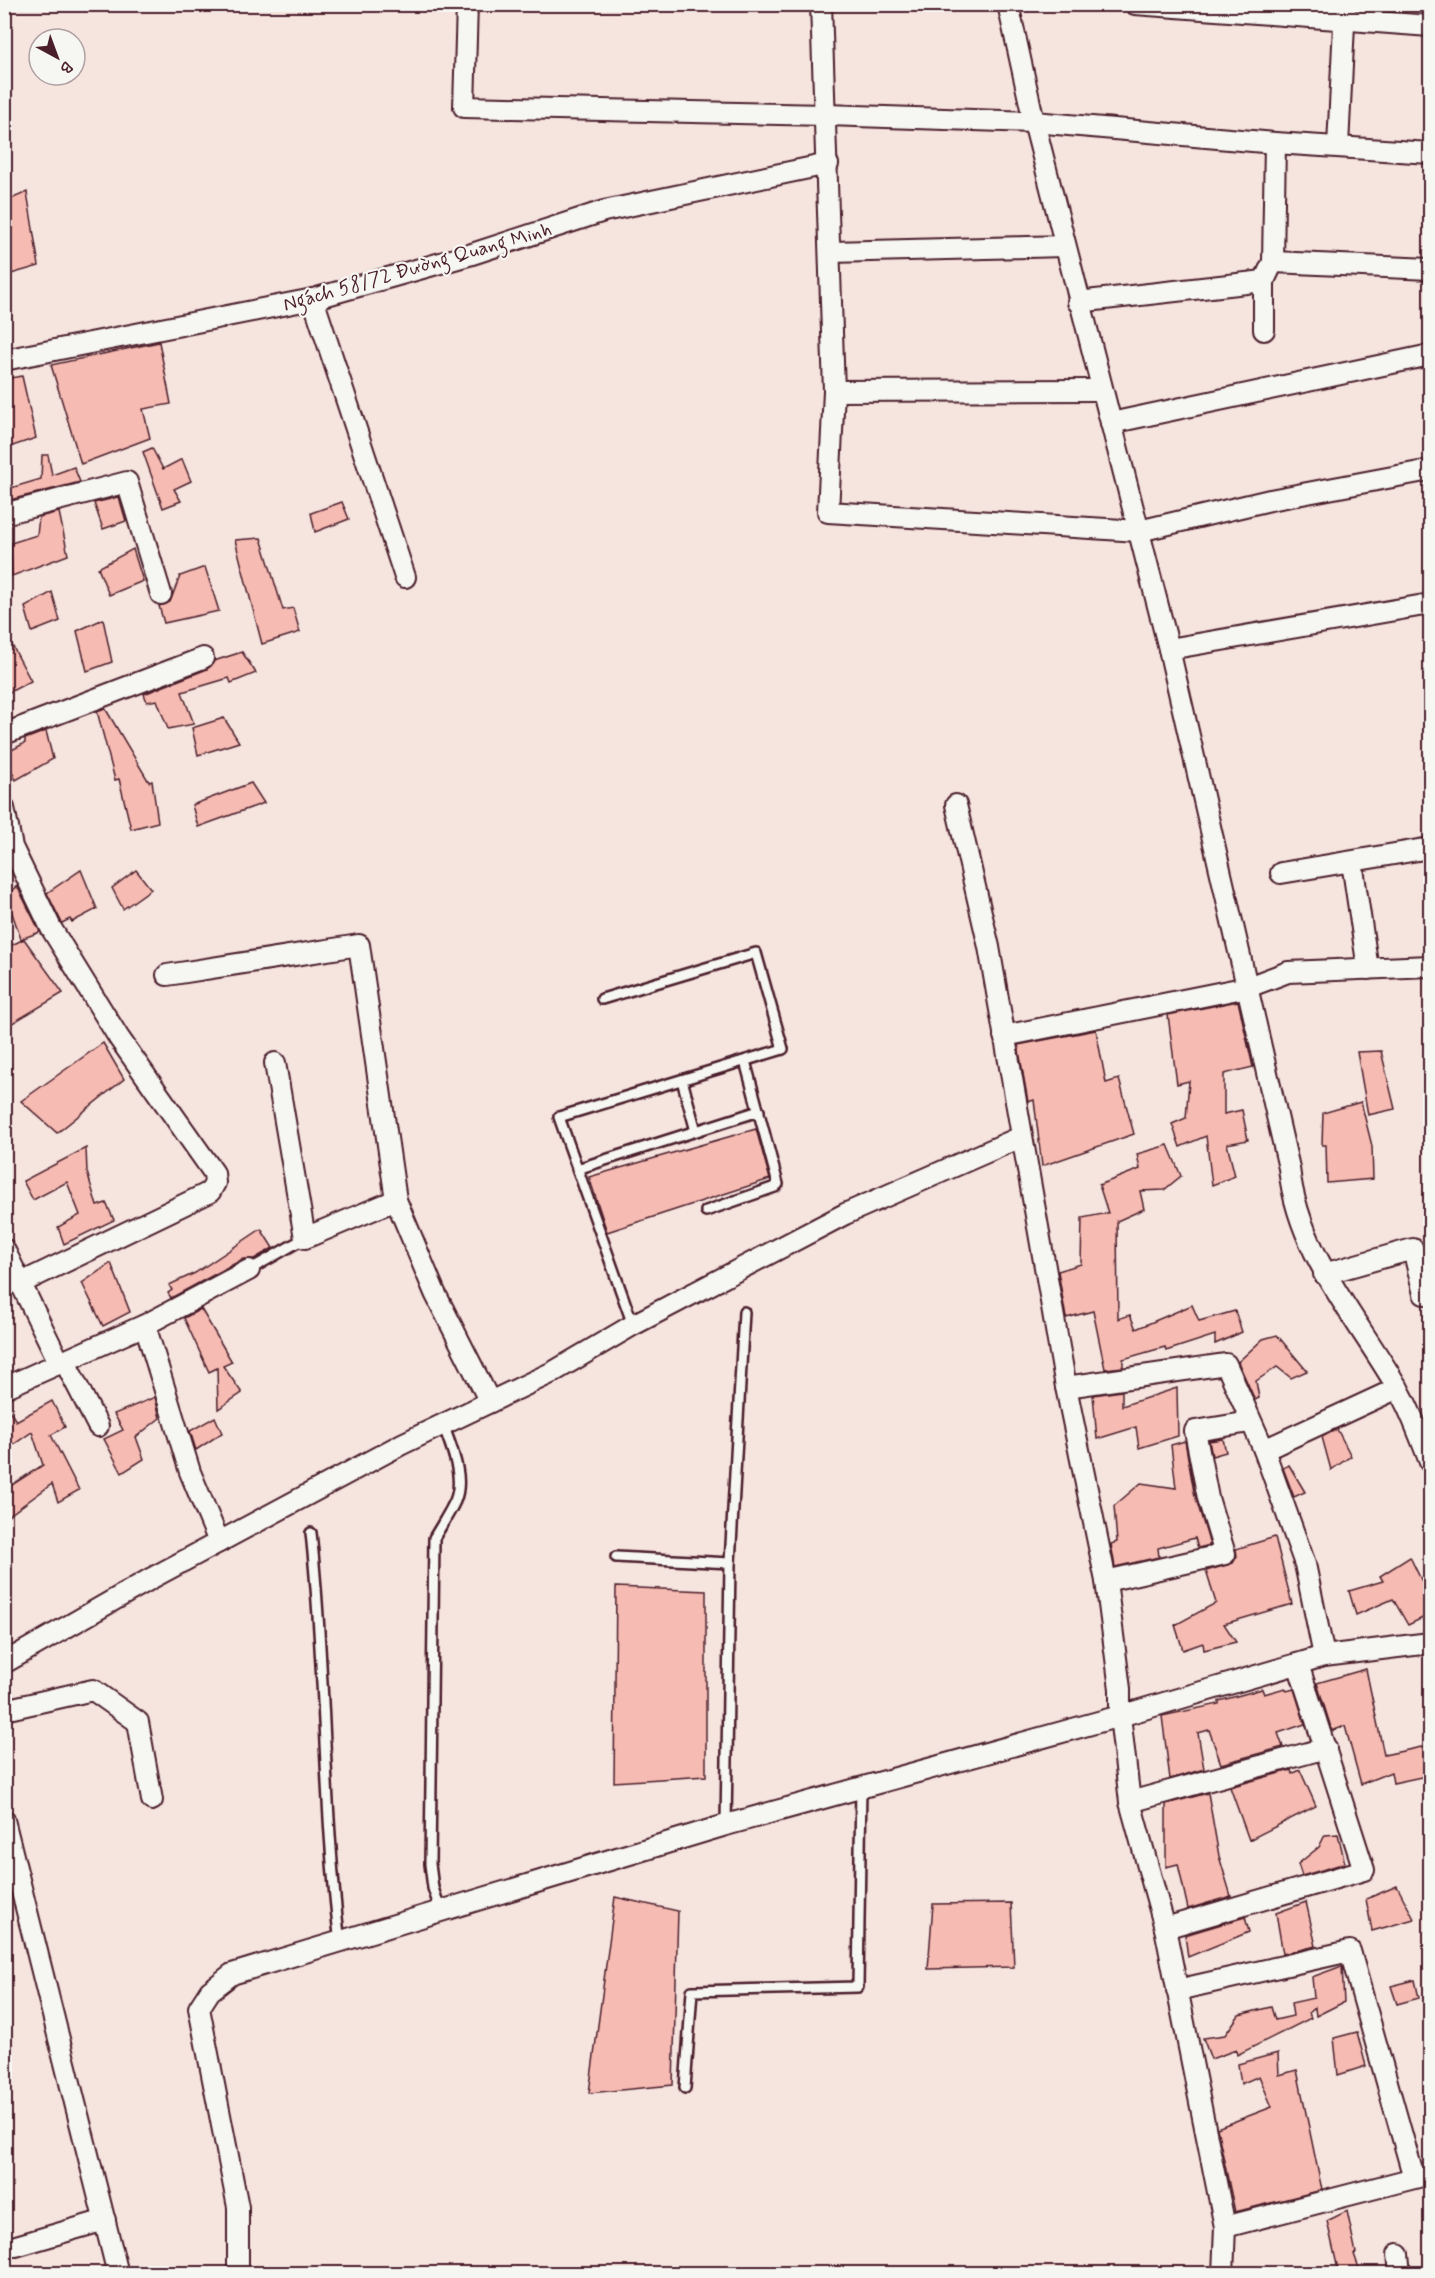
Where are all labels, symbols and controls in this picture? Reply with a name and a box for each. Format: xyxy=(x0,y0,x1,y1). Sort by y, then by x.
north arrow xyxy=(27,27,87,87)
text: B xyxy=(55,56,77,78)
street label: Ngách 58/72 Đường Quang Minh xyxy=(280,216,555,321)

